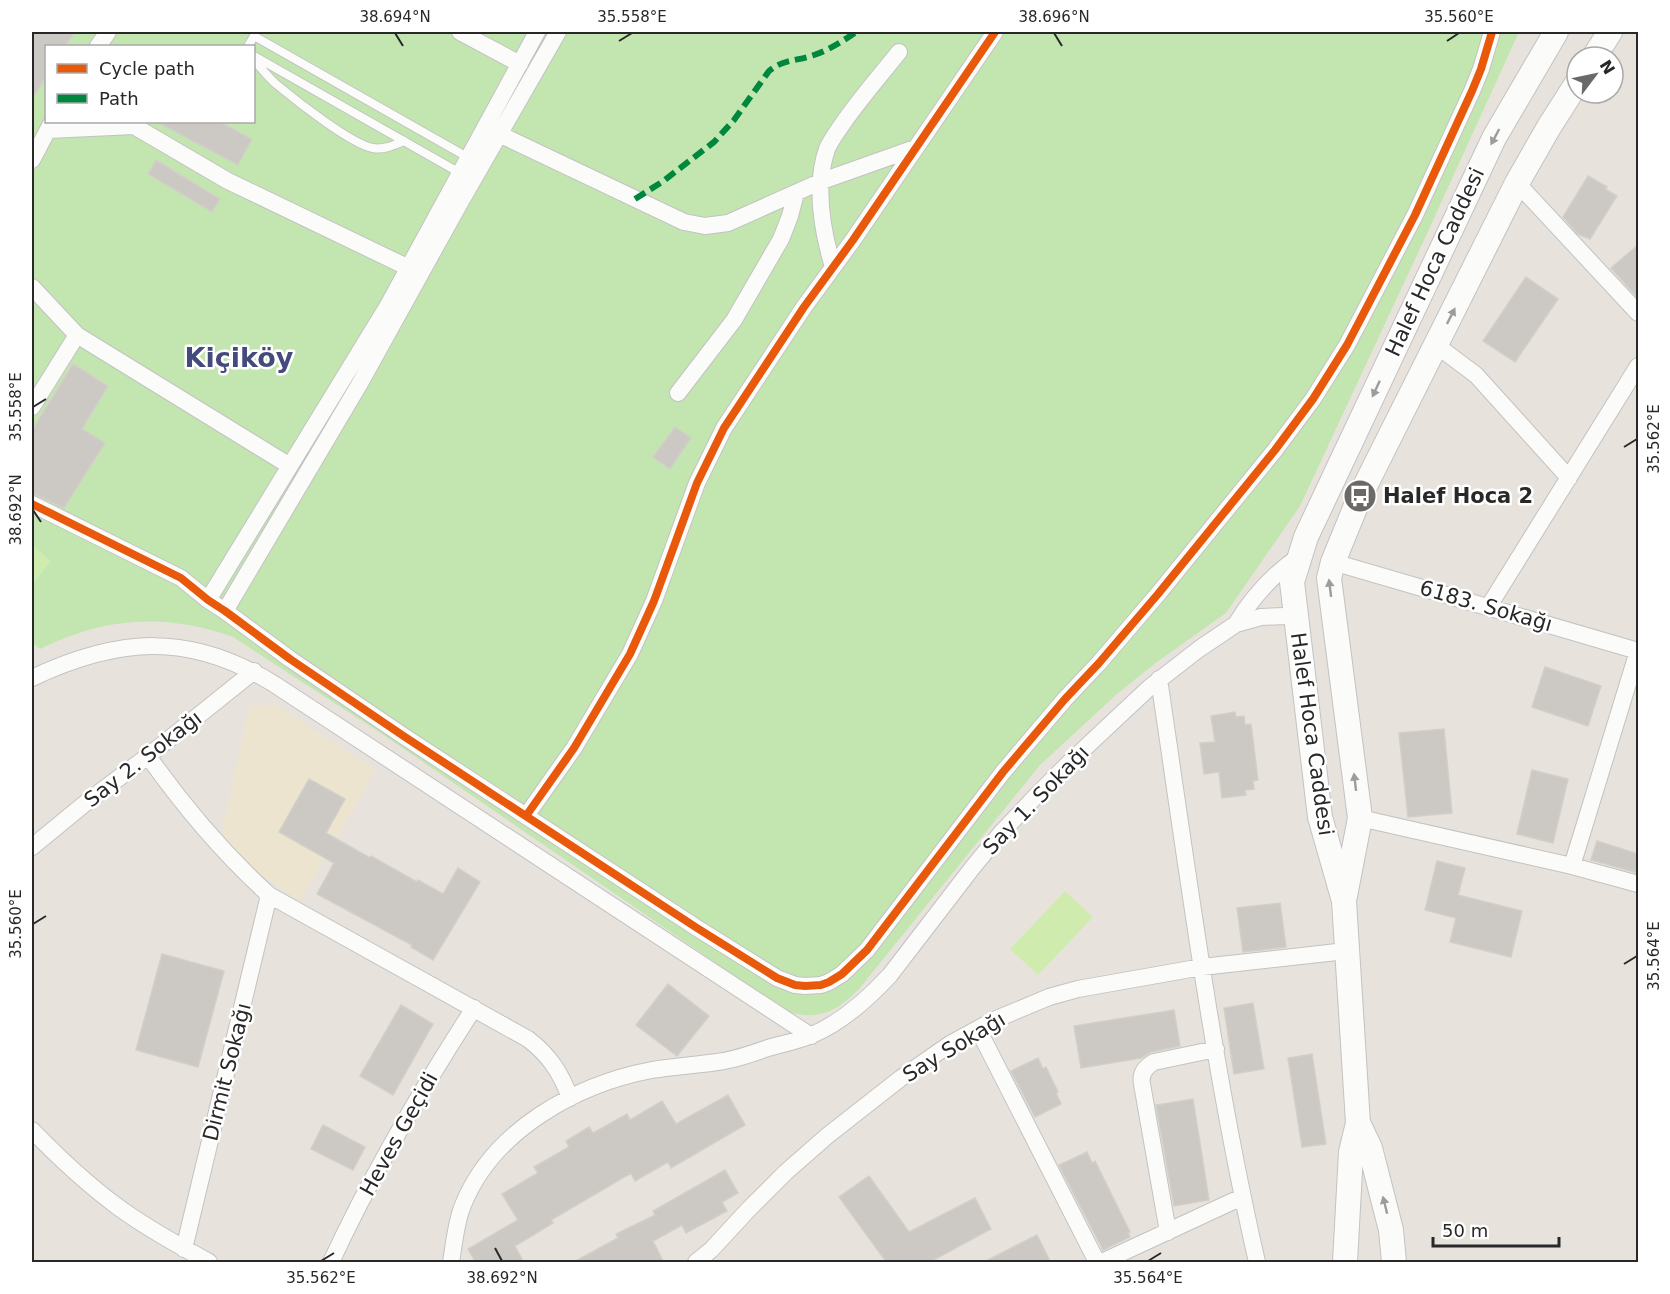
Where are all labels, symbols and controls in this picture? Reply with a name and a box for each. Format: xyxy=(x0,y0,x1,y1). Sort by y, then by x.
text: 38.694°N xyxy=(359,8,431,26)
text: 35.558°E xyxy=(597,8,667,26)
text: 38.696°N xyxy=(1018,8,1090,26)
text: 35.560°E xyxy=(1424,8,1494,26)
legend xyxy=(45,45,255,123)
north arrow xyxy=(1565,45,1625,105)
text: N xyxy=(1596,57,1619,78)
text: Cycle path xyxy=(99,58,195,79)
text: Path xyxy=(99,88,139,109)
one-way arrow xyxy=(1490,128,1500,145)
street label: Halef Hoca Caddesi xyxy=(1381,164,1489,360)
one-way arrow xyxy=(1446,307,1455,324)
district label: Kiçiköy xyxy=(185,342,294,373)
text: 35.558°E xyxy=(7,372,25,442)
one-way arrow xyxy=(1371,380,1380,397)
text: 35.562°E xyxy=(1645,404,1663,474)
text: 38.692°N xyxy=(7,474,25,546)
bus stop icon: Halef Hoca 2 xyxy=(1342,478,1378,514)
place label: Halef Hoca 2 xyxy=(1383,484,1533,508)
street label: 6183. Sokağı xyxy=(1417,576,1555,636)
one-way arrow xyxy=(1325,579,1335,598)
street label: Halef Hoca Caddesi xyxy=(1286,631,1338,837)
street label: Say 2. Sokağı xyxy=(80,706,206,812)
street label: Say 1. Sokağı xyxy=(978,741,1094,859)
one-way arrow xyxy=(1350,772,1360,791)
text: 35.560°E xyxy=(7,889,25,959)
text: 35.564°E xyxy=(1645,921,1663,991)
street label: Dirmit Sokağı xyxy=(198,1000,256,1144)
street label: Say Sokağı xyxy=(898,1007,1010,1087)
street label: Heves Geçidi xyxy=(355,1068,443,1200)
one-way arrow xyxy=(1379,1196,1389,1214)
scale bar xyxy=(1433,1210,1559,1248)
text: 50 m xyxy=(1442,1220,1488,1241)
text: 35.562°E xyxy=(286,1269,356,1287)
text: 38.692°N xyxy=(466,1269,538,1287)
text: 35.564°E xyxy=(1113,1269,1183,1287)

